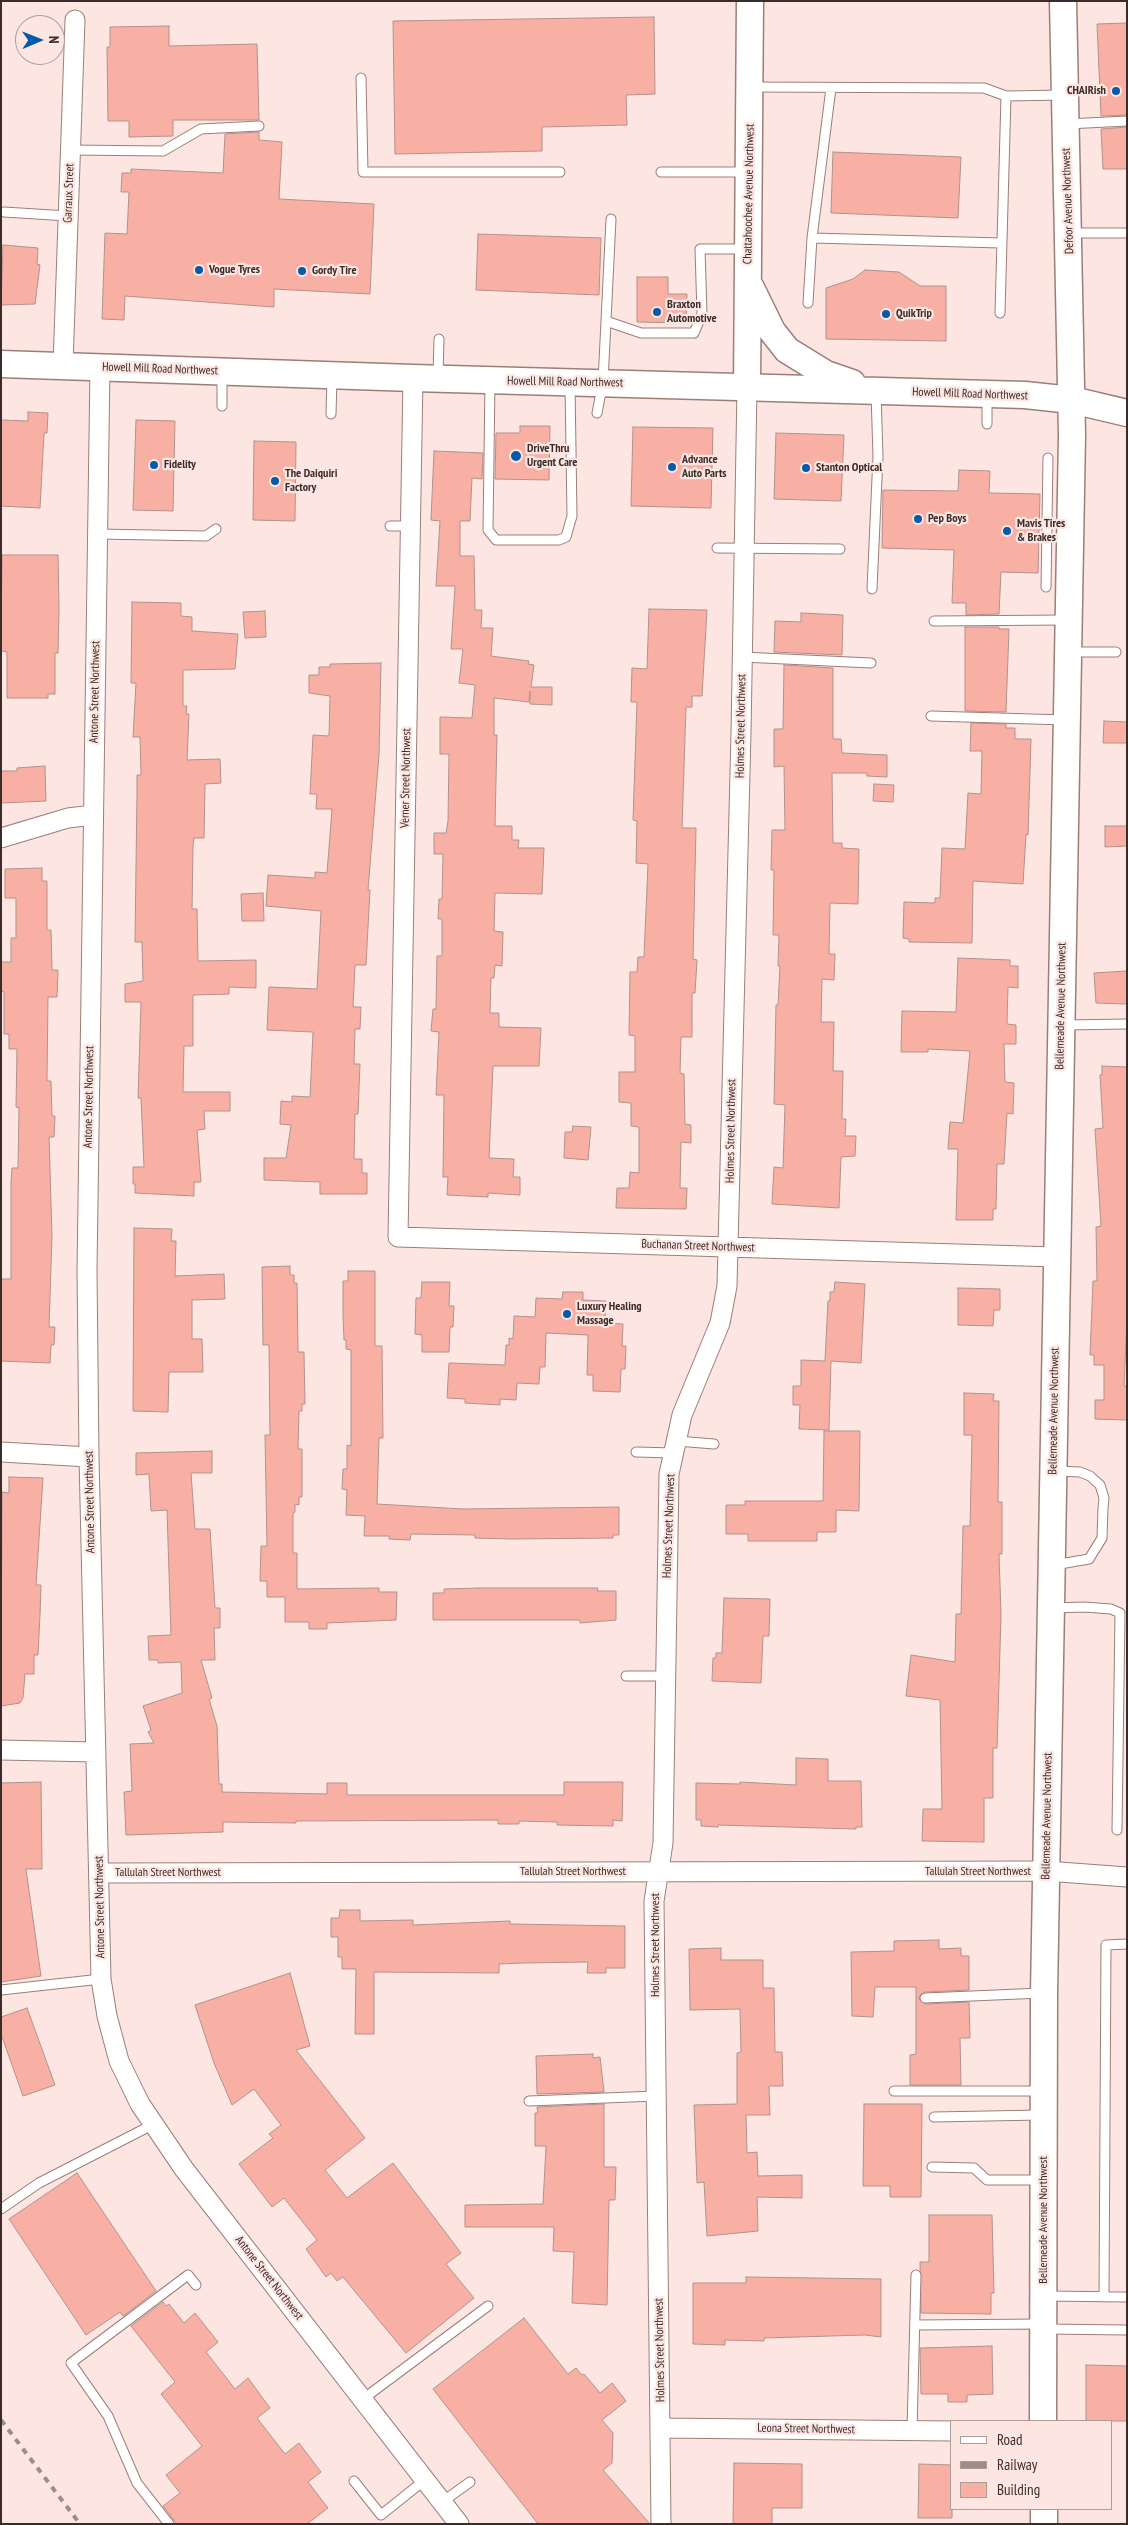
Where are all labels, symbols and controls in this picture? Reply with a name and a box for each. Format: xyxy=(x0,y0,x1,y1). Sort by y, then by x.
north arrow xyxy=(15,15,65,65)
text: N xyxy=(45,36,63,44)
place label: CHAIRish xyxy=(1067,84,1106,98)
marker: CHAIRish xyxy=(1110,85,1122,97)
street label: Chattahoochee Avenue Northwest xyxy=(741,124,757,264)
street label: Defoor Avenue Northwest xyxy=(1059,148,1077,254)
street label: Garraux Street xyxy=(61,163,77,223)
place label: Vogue Tyres xyxy=(209,263,260,277)
marker: Vogue Tyres xyxy=(193,264,205,276)
place label: Gordy Tire xyxy=(312,264,357,278)
marker: Gordy Tire xyxy=(296,265,308,277)
place label: Braxton Automotive xyxy=(667,298,717,326)
marker: Braxton Automotive xyxy=(651,306,663,318)
place label: QuikTrip xyxy=(896,307,932,321)
marker: QuikTrip xyxy=(880,308,892,320)
street label: Howell Mill Road Northwest xyxy=(102,360,218,378)
street label: Howell Mill Road Northwest xyxy=(507,374,623,390)
street label: Howell Mill Road Northwest xyxy=(912,385,1028,403)
place label: DriveThru Urgent Care xyxy=(527,442,577,470)
marker: DriveThru Urgent Care xyxy=(509,449,523,463)
place label: Advance Auto Parts xyxy=(682,453,727,481)
place label: Fidelity xyxy=(164,458,196,472)
marker: Fidelity xyxy=(148,459,160,471)
marker: Advance Auto Parts xyxy=(666,461,678,473)
place label: Stanton Optical xyxy=(816,461,882,475)
marker: Stanton Optical xyxy=(800,462,812,474)
place label: The Daiquiri Factory xyxy=(285,467,337,495)
marker: The Daiquiri Factory xyxy=(269,475,281,487)
place label: Pep Boys xyxy=(928,512,966,526)
marker: Pep Boys xyxy=(912,513,924,525)
place label: Mavis Tires & Brakes xyxy=(1017,517,1065,545)
marker: Mavis Tires & Brakes xyxy=(1001,525,1013,537)
street label: Antone Street Northwest xyxy=(87,641,103,743)
street label: Holmes Street Northwest xyxy=(733,674,749,778)
street label: Verner Street Northwest xyxy=(398,728,414,828)
street label: Bellemeade Avenue Northwest xyxy=(1053,942,1069,1070)
street label: Antone Street Northwest xyxy=(81,1046,97,1148)
street label: Holmes Street Northwest xyxy=(723,1079,739,1183)
street label: Buchanan Street Northwest xyxy=(641,1237,755,1255)
place label: Luxury Healing Massage xyxy=(577,1300,642,1328)
marker: Luxury Healing Massage xyxy=(561,1308,573,1320)
street label: Bellemeade Avenue Northwest xyxy=(1046,1347,1062,1475)
street label: Antone Street Northwest xyxy=(82,1451,98,1553)
street label: Holmes Street Northwest xyxy=(660,1474,678,1578)
street label: Bellemeade Avenue Northwest xyxy=(1039,1752,1055,1880)
street label: Antone Street Northwest xyxy=(92,1856,108,1958)
street label: Tallulah Street Northwest xyxy=(520,1865,626,1879)
street label: Tallulah Street Northwest xyxy=(925,1865,1031,1879)
street label: Tallulah Street Northwest xyxy=(115,1866,221,1880)
street label: Holmes Street Northwest xyxy=(649,1893,663,1997)
street label: Bellemeade Avenue Northwest xyxy=(1037,2156,1051,2284)
street label: Antone Street Northwest xyxy=(232,2233,306,2323)
street label: Holmes Street Northwest xyxy=(652,2298,668,2402)
legend xyxy=(950,2420,1113,2510)
street label: Leona Street Northwest xyxy=(757,2421,855,2437)
text: Road xyxy=(997,2430,1023,2449)
text: Railway xyxy=(997,2455,1037,2474)
text: Building xyxy=(997,2480,1040,2499)

